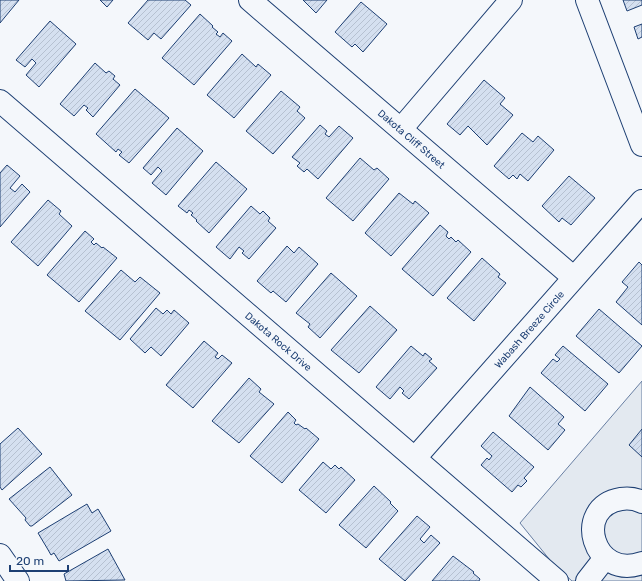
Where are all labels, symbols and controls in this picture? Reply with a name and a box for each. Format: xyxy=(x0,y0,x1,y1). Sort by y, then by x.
street label: Dakota Cliff Street xyxy=(375,107,447,172)
street label: Wabash Breeze Circle xyxy=(492,288,567,371)
street label: Dakota Rock Drive xyxy=(242,310,314,374)
scale bar xyxy=(10,547,68,573)
text: 20 m xyxy=(16,554,44,568)

